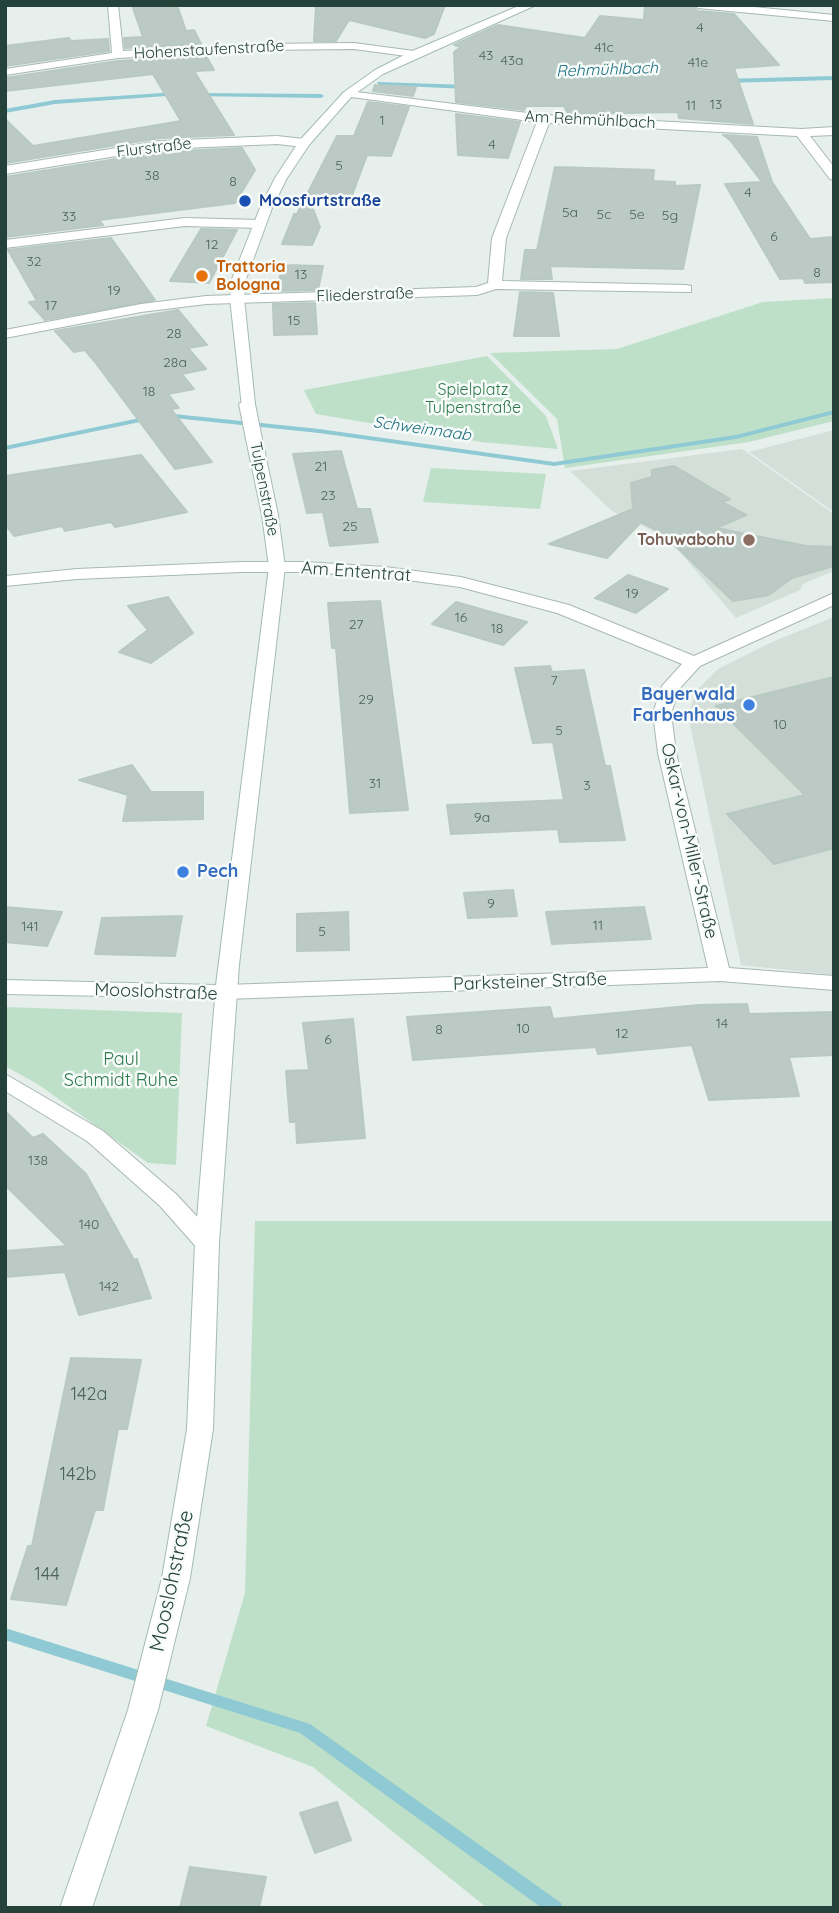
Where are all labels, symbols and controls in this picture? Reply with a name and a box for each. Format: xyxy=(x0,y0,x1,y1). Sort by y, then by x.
house number: 4 xyxy=(696,20,704,36)
street label: Hohenstaufenstraße xyxy=(133,36,285,64)
house number: 41c xyxy=(594,40,614,56)
house number: 43 xyxy=(479,48,493,64)
house number: 43a xyxy=(500,53,524,69)
house number: 41e xyxy=(688,55,708,71)
water label: Rehmühlbach xyxy=(556,59,658,81)
house number: 13 xyxy=(710,97,722,113)
house number: 11 xyxy=(686,98,696,114)
street label: Am Rehmühlbach xyxy=(524,107,656,133)
house number: 1 xyxy=(379,113,385,129)
street label: Flurstraße xyxy=(115,134,193,162)
house number: 4 xyxy=(488,137,496,153)
house number: 5 xyxy=(335,158,343,174)
house number: 38 xyxy=(145,168,159,184)
house number: 8 xyxy=(229,174,237,190)
house number: 4 xyxy=(744,185,752,201)
place label: Moosfurtstraße xyxy=(259,191,381,211)
marker: Moosfurtstraße xyxy=(237,193,253,209)
house number: 5a xyxy=(562,205,578,221)
house number: 5c xyxy=(597,207,611,223)
house number: 5e xyxy=(629,207,645,223)
house number: 5g xyxy=(662,208,678,224)
house number: 33 xyxy=(62,209,76,225)
house number: 6 xyxy=(770,229,778,245)
house number: 12 xyxy=(206,237,218,253)
house number: 32 xyxy=(26,254,42,270)
place label: Trattoria Bologna xyxy=(216,257,286,295)
house number: 8 xyxy=(813,265,821,281)
house number: 13 xyxy=(295,267,307,283)
marker: Trattoria Bologna xyxy=(194,268,210,284)
house number: 19 xyxy=(108,283,120,299)
street label: Fliederstraße xyxy=(316,284,414,306)
house number: 17 xyxy=(45,298,57,314)
house number: 15 xyxy=(288,313,300,329)
house number: 28 xyxy=(166,326,182,342)
house number: 28a xyxy=(163,355,187,371)
park label: Spielplatz Tulpenstraße xyxy=(425,380,521,418)
house number: 18 xyxy=(143,384,155,400)
water label: Schweinnaab xyxy=(372,413,472,445)
street label: Tulpenstraße xyxy=(245,440,283,538)
house number: 21 xyxy=(315,459,327,475)
house number: 23 xyxy=(320,488,336,504)
house number: 25 xyxy=(342,519,358,535)
place label: Tohuwabohu xyxy=(637,530,735,550)
marker: Tohuwabohu xyxy=(741,532,757,548)
street label: Am Ententrat xyxy=(300,557,412,587)
house number: 19 xyxy=(626,586,638,602)
house number: 16 xyxy=(455,610,467,626)
house number: 27 xyxy=(349,617,363,633)
house number: 18 xyxy=(491,621,503,637)
house number: 7 xyxy=(550,673,558,689)
place label: Bayerwald Farbenhaus xyxy=(633,684,735,726)
house number: 29 xyxy=(358,692,374,708)
marker: Bayerwald Farbenhaus xyxy=(741,697,757,713)
house number: 10 xyxy=(773,717,787,733)
house number: 5 xyxy=(555,723,563,739)
street label: Oskar-von-Miller-Straße xyxy=(656,741,722,941)
house number: 31 xyxy=(369,776,381,792)
house number: 3 xyxy=(583,778,591,794)
house number: 9a xyxy=(474,810,490,826)
place label: Pech xyxy=(197,861,238,883)
marker: Pech xyxy=(175,864,191,880)
house number: 9 xyxy=(487,896,495,912)
house number: 11 xyxy=(593,918,603,934)
house number: 141 xyxy=(21,919,39,935)
house number: 5 xyxy=(318,924,326,940)
street label: Parksteiner Straße xyxy=(453,969,607,995)
street label: Mooslohstraße xyxy=(94,979,218,1005)
house number: 14 xyxy=(716,1016,728,1032)
house number: 10 xyxy=(516,1021,530,1037)
house number: 8 xyxy=(435,1022,443,1038)
house number: 12 xyxy=(616,1026,628,1042)
house number: 6 xyxy=(324,1032,332,1048)
park label: Paul Schmidt Ruhe xyxy=(64,1049,178,1092)
house number: 138 xyxy=(28,1153,48,1169)
house number: 140 xyxy=(79,1217,99,1233)
house number: 142 xyxy=(99,1279,119,1295)
house number: 142a xyxy=(71,1384,107,1406)
house number: 142b xyxy=(60,1464,96,1486)
street label: Mooslohstraße xyxy=(145,1508,199,1654)
house number: 144 xyxy=(34,1564,60,1586)

